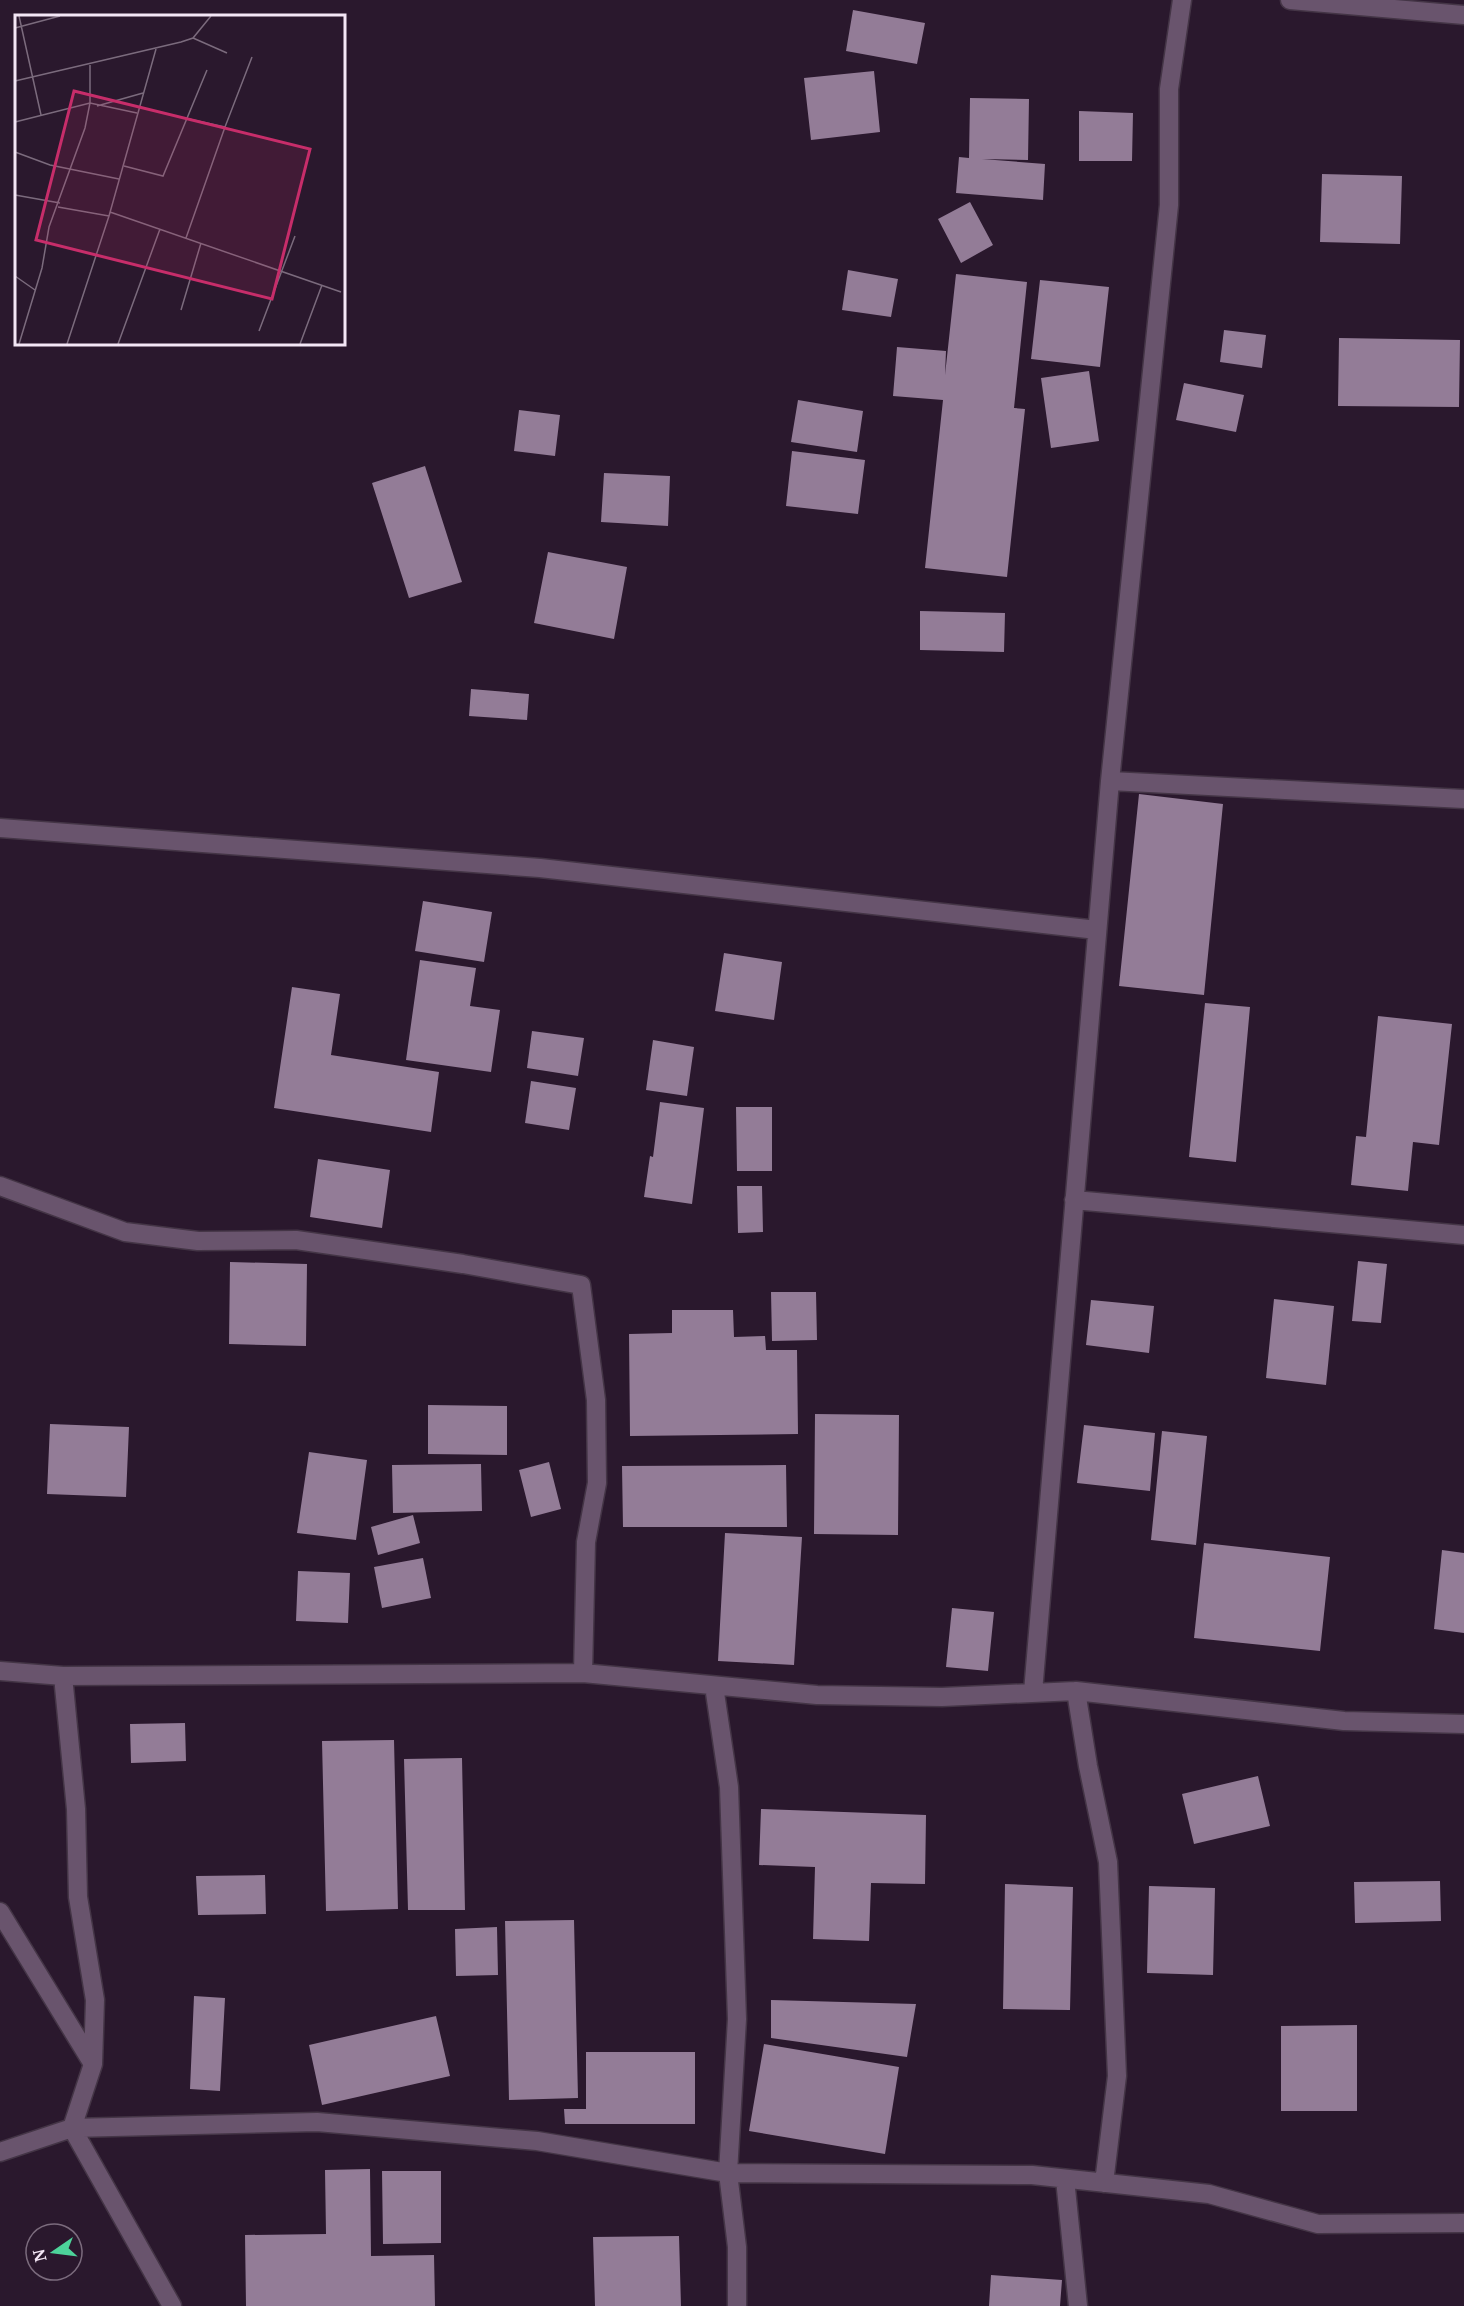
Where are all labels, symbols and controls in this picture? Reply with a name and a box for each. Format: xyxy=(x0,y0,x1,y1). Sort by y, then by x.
inset map xyxy=(15,15,345,345)
north arrow xyxy=(24,2222,84,2282)
text: N xyxy=(27,2246,52,2264)

